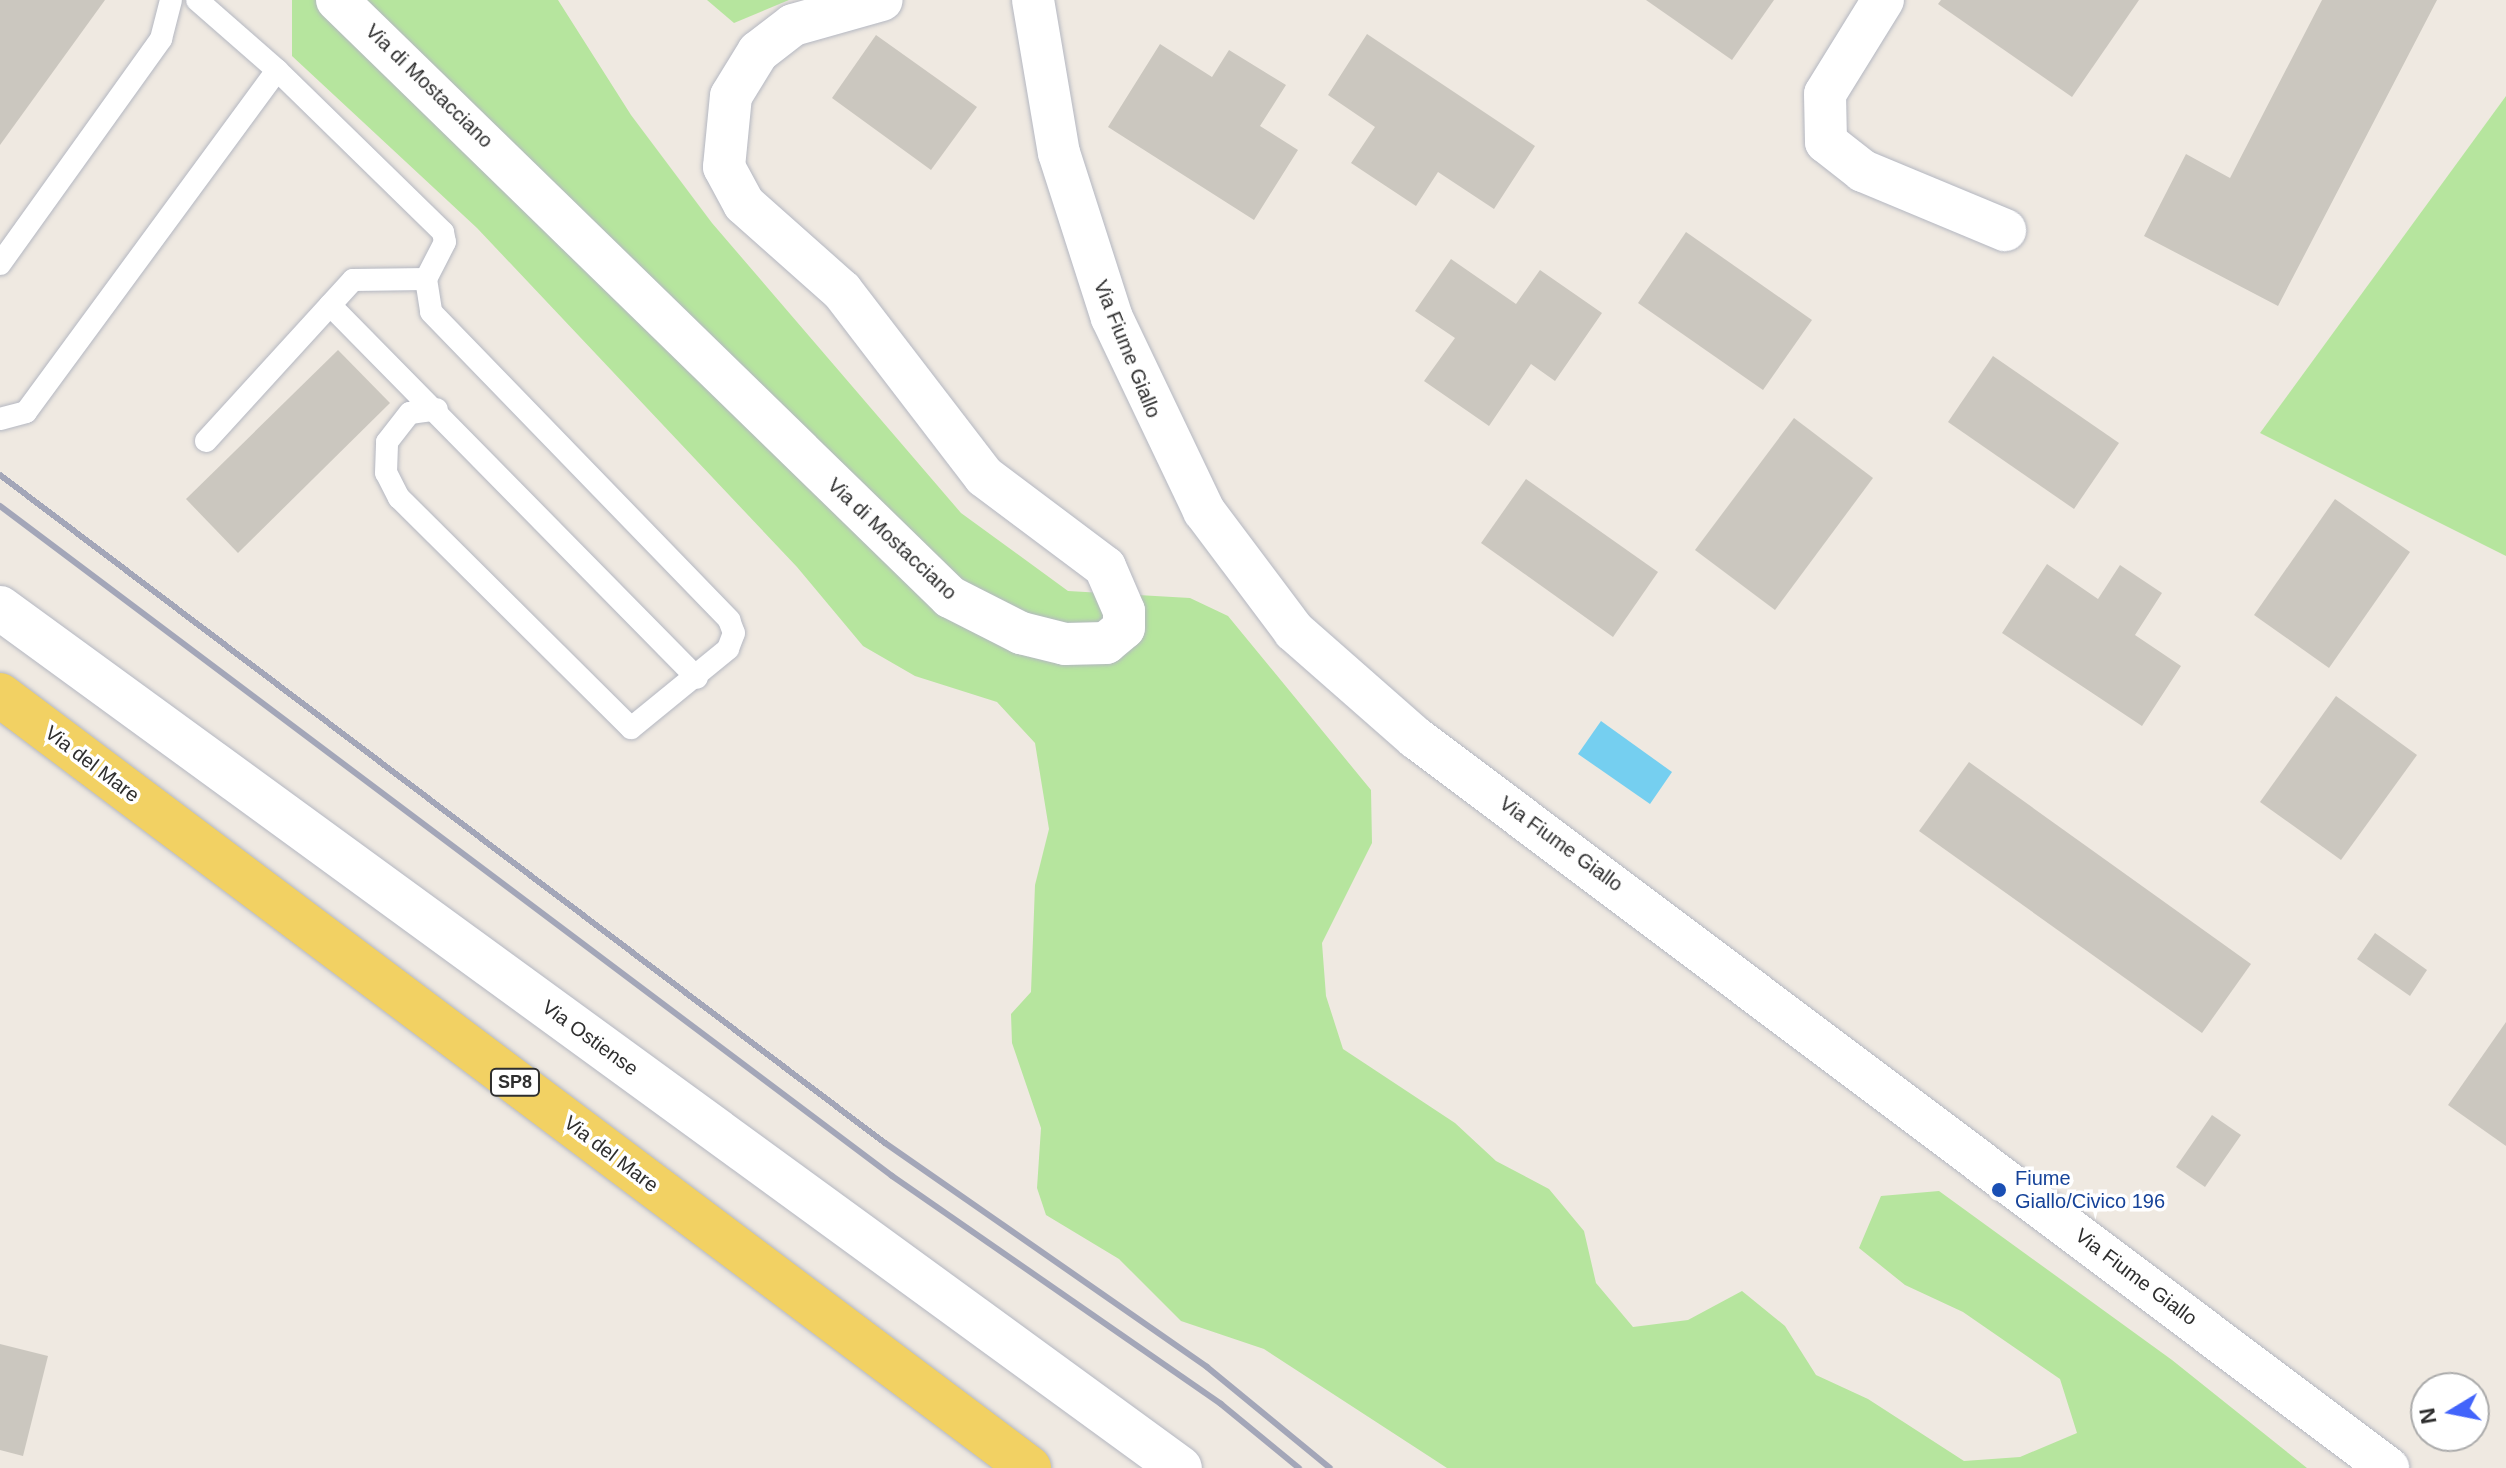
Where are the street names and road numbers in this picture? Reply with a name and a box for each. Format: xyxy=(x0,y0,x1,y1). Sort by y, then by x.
street label: Via di Mostacciano xyxy=(360,19,498,153)
street label: Via Fiume Giallo xyxy=(1088,277,1166,421)
street label: Via di Mostacciano xyxy=(823,473,961,605)
street label: Via del Mare xyxy=(40,721,144,807)
street label: Via Fiume Giallo xyxy=(1495,791,1627,897)
street label: Via Ostiense xyxy=(537,995,643,1081)
road number: SP8 xyxy=(489,1068,541,1096)
street label: Via del Mare xyxy=(559,1111,663,1197)
street label: Via Fiume Giallo xyxy=(2070,1223,2202,1331)

